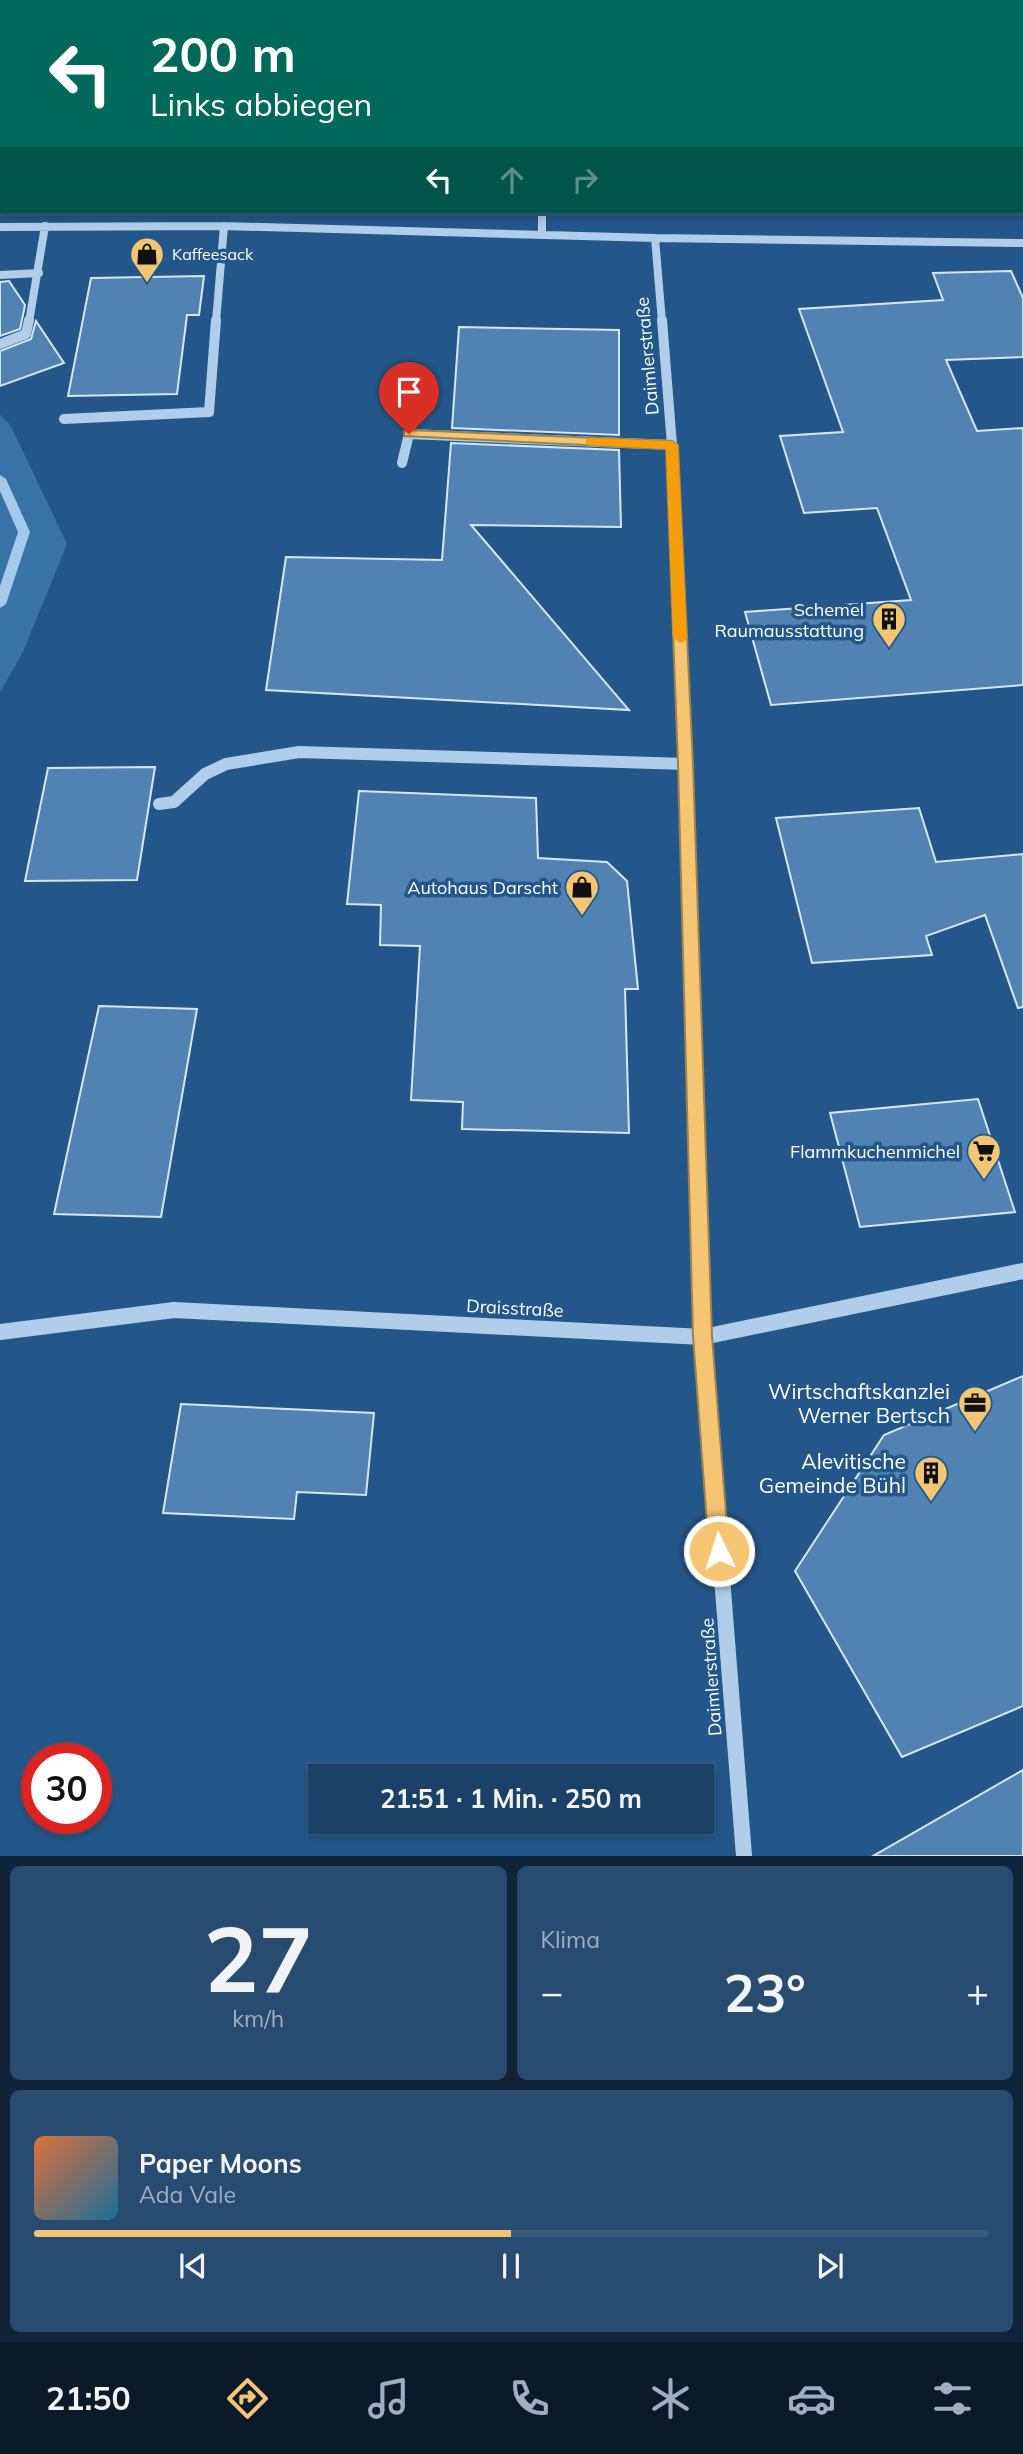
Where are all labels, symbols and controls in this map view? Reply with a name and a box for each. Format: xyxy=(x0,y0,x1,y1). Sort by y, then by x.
text: 200 m xyxy=(150,23,296,84)
icon: left xyxy=(35,28,126,119)
text: Links abbiegen xyxy=(150,84,372,124)
icon: left xyxy=(420,161,458,199)
icon: ahead xyxy=(493,161,531,199)
icon: right xyxy=(566,161,604,199)
shop icon: Kaffeesack xyxy=(128,235,166,284)
place label: Kaffeesack xyxy=(172,244,254,264)
street label: Daimlerstraße xyxy=(630,296,664,416)
pin xyxy=(379,362,439,434)
icon: arrive xyxy=(390,373,428,411)
place label: Schemel Raumausstattung xyxy=(714,598,864,642)
building icon: Schemel Raumausstattung xyxy=(870,600,908,649)
shop icon: Autohaus Darscht xyxy=(563,868,601,917)
place label: Autohaus Darscht xyxy=(407,876,558,899)
supermarket icon: Flammkuchenmichel xyxy=(965,1132,1003,1181)
place label: Flammkuchenmichel xyxy=(790,1140,960,1163)
street label: Draisstraße xyxy=(466,1294,564,1322)
place label: Wirtschaftskanzlei Werner Bertsch xyxy=(768,1378,950,1428)
office icon: Wirtschaftskanzlei Werner Bertsch xyxy=(956,1384,994,1433)
place label: Alevitische Gemeinde Bühl xyxy=(759,1448,906,1498)
building icon: Alevitische Gemeinde Bühl xyxy=(912,1454,950,1503)
position arrow xyxy=(682,1514,756,1588)
street label: Daimlerstraße xyxy=(695,1617,727,1737)
speed limit sign: 30 xyxy=(21,1743,112,1834)
text: 21:51 · 1 Min. · 250 m xyxy=(380,1782,642,1815)
text: 27 xyxy=(204,1901,313,2015)
text: Klima xyxy=(541,1925,600,1954)
text: 23° xyxy=(724,1960,806,2025)
text: − xyxy=(541,1968,563,2016)
text: + xyxy=(966,1968,989,2016)
text: km/h xyxy=(232,2004,284,2033)
text: Paper Moons xyxy=(139,2147,302,2180)
text: Ada Vale xyxy=(139,2180,236,2209)
icon: previous xyxy=(174,2247,212,2285)
icon: pause xyxy=(492,2247,530,2285)
icon: next xyxy=(811,2247,849,2285)
icon: directions xyxy=(223,2374,272,2423)
icon: music xyxy=(364,2374,413,2423)
icon: phone xyxy=(505,2374,554,2423)
icon: climate xyxy=(646,2374,695,2423)
icon: car xyxy=(787,2374,836,2423)
icon: filters xyxy=(928,2374,977,2423)
text: 21:50 xyxy=(46,2378,131,2418)

